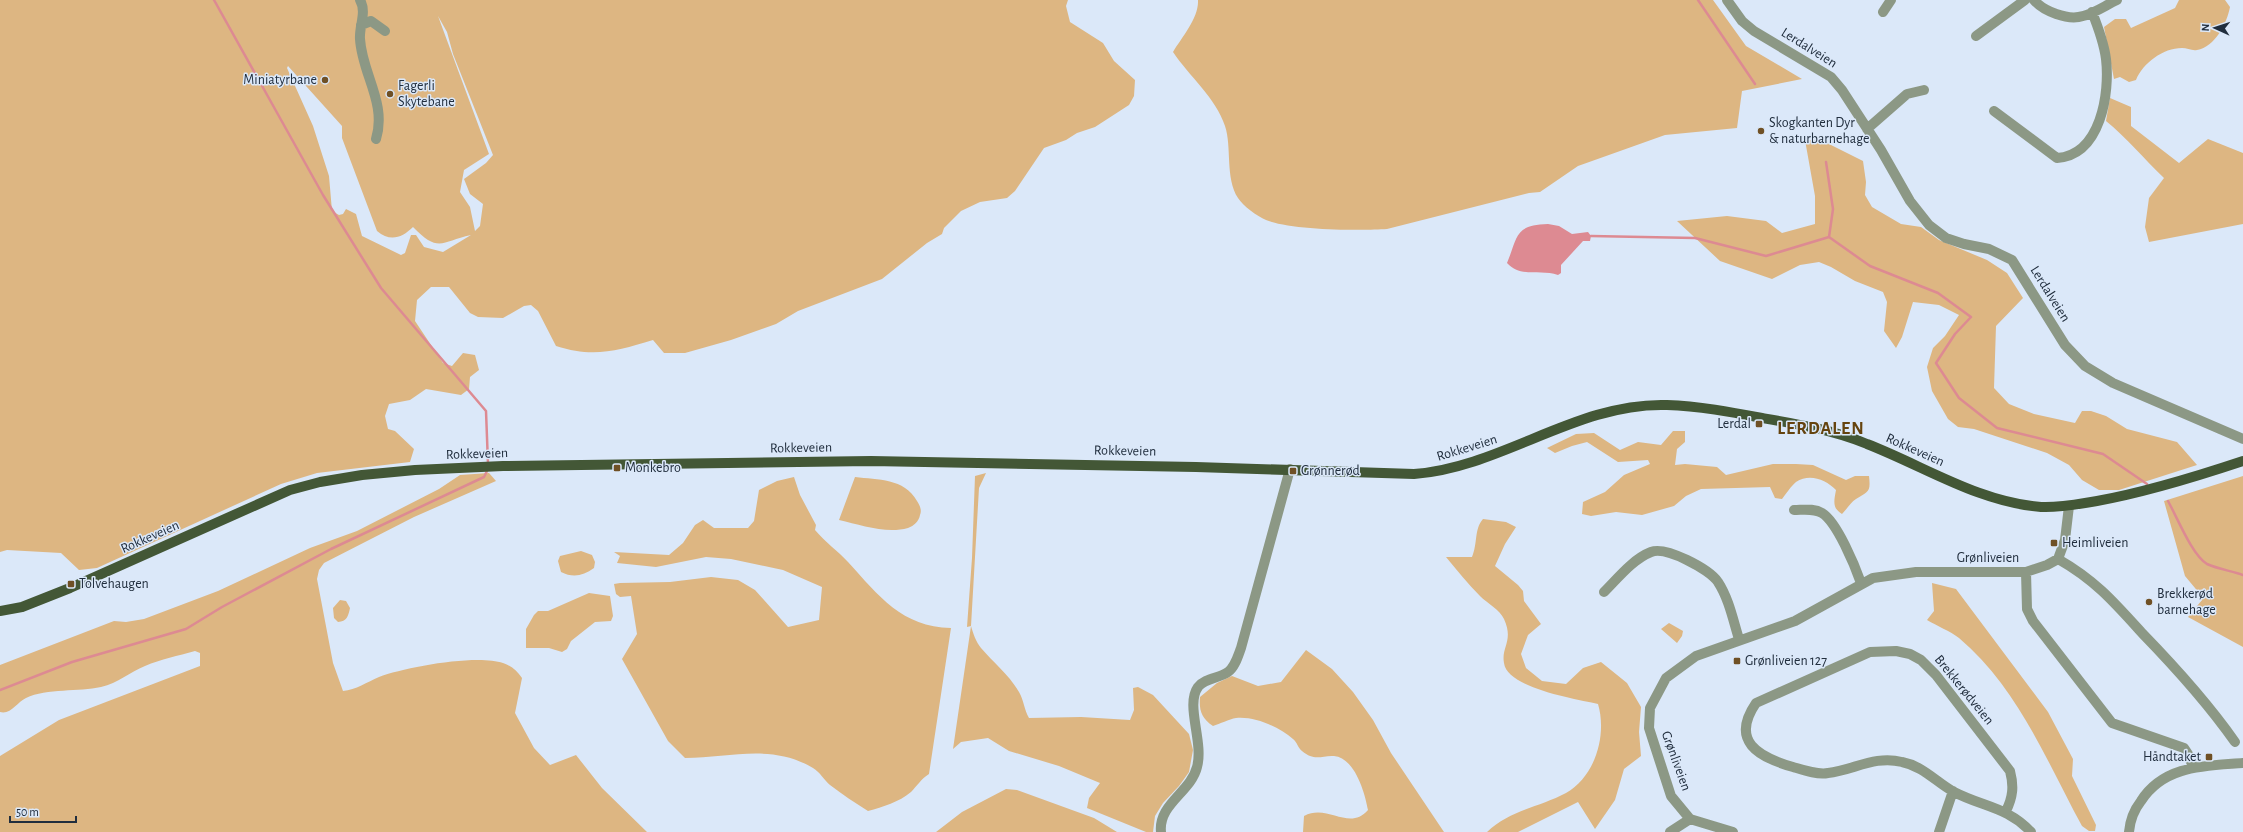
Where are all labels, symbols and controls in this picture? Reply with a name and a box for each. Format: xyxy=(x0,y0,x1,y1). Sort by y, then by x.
north arrow xyxy=(2195,8,2235,48)
text: N xyxy=(2200,23,2211,32)
street label: Lerdalveien xyxy=(1779,25,1839,71)
place label: Miniatyrbane xyxy=(243,73,317,87)
marker: Miniatyrbane xyxy=(320,75,330,85)
place label: Fagerli Skytebane xyxy=(398,79,455,109)
marker: Fagerli Skytebane xyxy=(385,89,395,99)
place label: Skogkanten Dyr & naturbarnehage xyxy=(1769,116,1869,146)
marker: Skogkanten Dyr & naturbarnehage xyxy=(1756,126,1766,136)
street label: Lerdalveien xyxy=(2027,264,2073,324)
place label: Lerdal xyxy=(1717,417,1751,431)
marker: Lerdal xyxy=(1754,419,1764,429)
district label: LERDALEN xyxy=(1777,420,1865,438)
street label: Rokkeveien xyxy=(1884,431,1946,469)
street label: Rokkeveien xyxy=(1435,432,1499,464)
street label: Rokkeveien xyxy=(770,440,832,456)
street label: Rokkeveien xyxy=(1094,443,1156,459)
street label: Rokkeveien xyxy=(446,446,508,462)
place label: Monkebro xyxy=(625,461,681,475)
marker: Monkebro xyxy=(612,463,622,473)
place label: Grønnerød xyxy=(1301,464,1360,478)
marker: Grønnerød xyxy=(1288,466,1298,476)
street label: Rokkeveien xyxy=(119,518,181,556)
place label: Heimliveien xyxy=(2062,536,2128,550)
marker: Heimliveien xyxy=(2049,538,2059,548)
street label: Grønliveien xyxy=(1957,551,2019,565)
place label: Tolvehaugen xyxy=(79,577,149,591)
marker: Tolvehaugen xyxy=(66,579,76,589)
place label: Brekkerød barnehage xyxy=(2157,587,2216,617)
marker: Brekkerød barnehage xyxy=(2144,597,2154,607)
street label: Brekkerødveien xyxy=(1932,652,1996,728)
place label: Grønliveien 127 xyxy=(1745,654,1827,668)
marker: Grønliveien 127 xyxy=(1732,656,1742,666)
street label: Grønliveien xyxy=(1659,729,1693,793)
place label: Håndtaket xyxy=(2143,750,2202,764)
marker: Håndtaket xyxy=(2204,752,2214,762)
scale bar xyxy=(10,798,76,824)
text: 50 m xyxy=(16,806,39,818)

